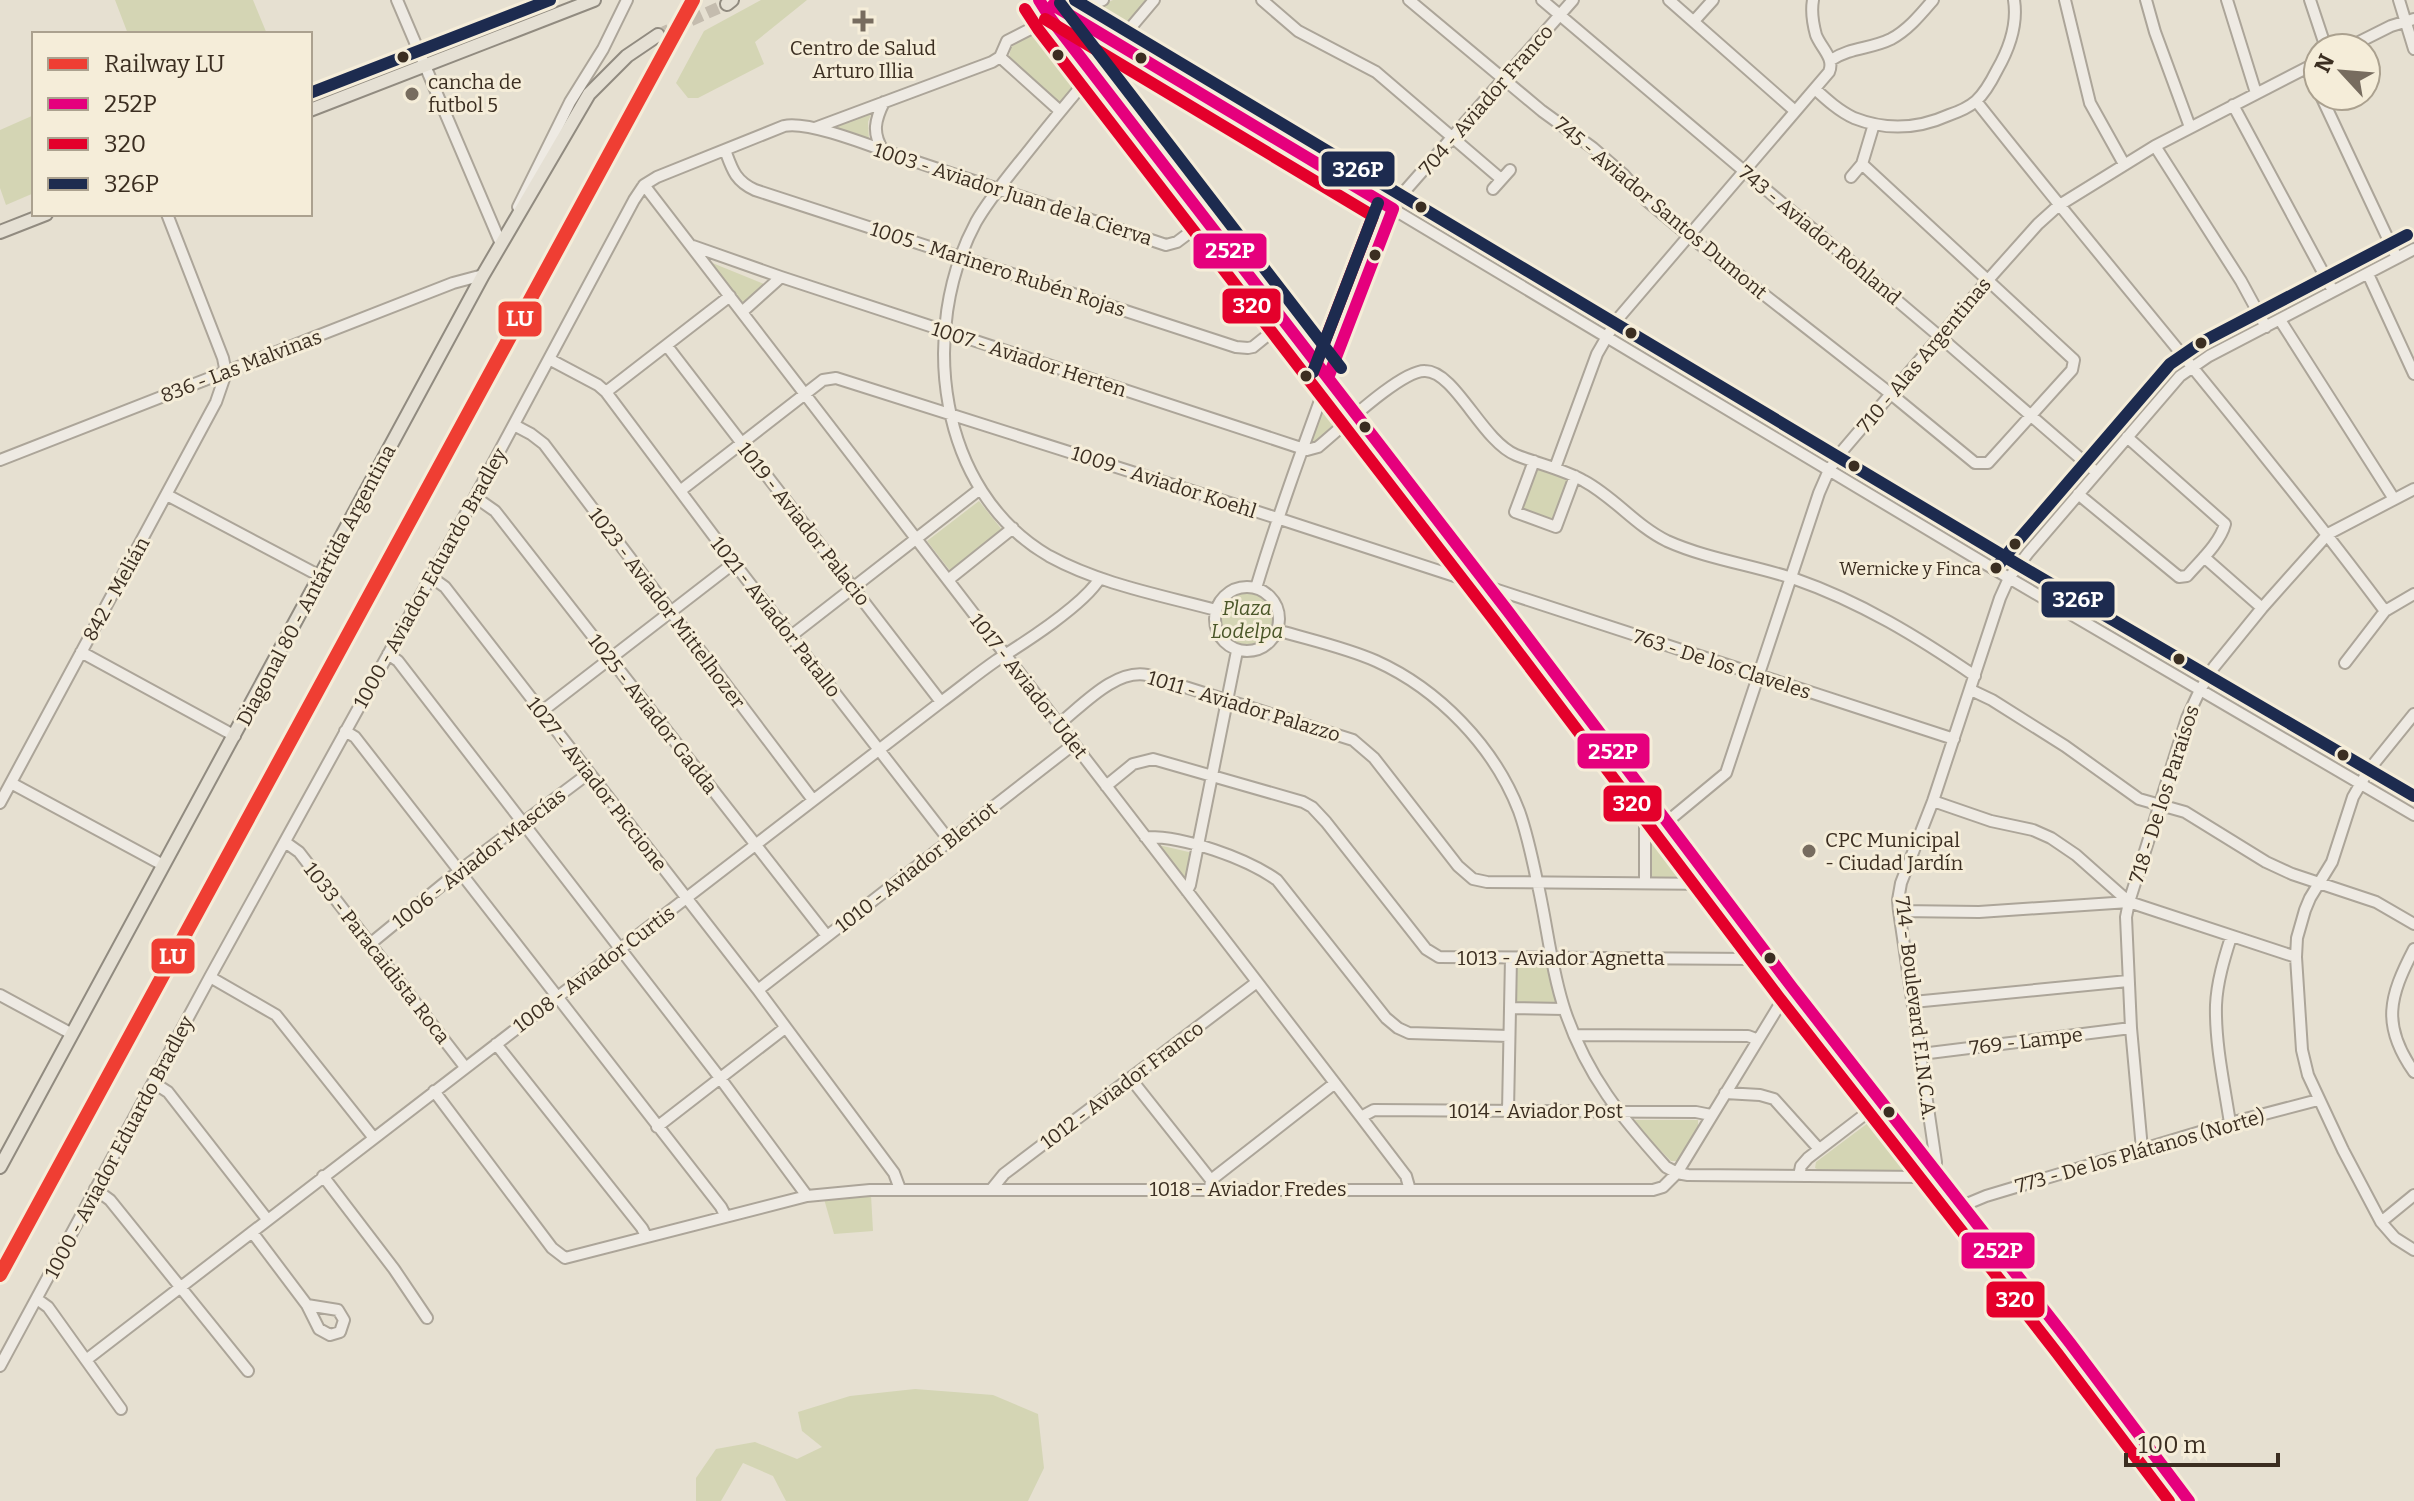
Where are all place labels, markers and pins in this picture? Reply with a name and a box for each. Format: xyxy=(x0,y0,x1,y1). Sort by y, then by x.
marker: Centro de Salud Arturo Illia xyxy=(852,10,874,32)
place label: Centro de Salud Arturo Illia xyxy=(790,36,936,83)
unlabelled marker xyxy=(1050,47,1066,63)
unlabelled marker xyxy=(395,49,411,65)
unlabelled marker xyxy=(1133,50,1149,66)
place label: cancha de futbol 5 xyxy=(428,70,522,117)
marker: cancha de futbol 5 xyxy=(403,85,421,103)
unlabelled marker xyxy=(1413,199,1429,215)
unlabelled marker xyxy=(1367,247,1383,263)
unlabelled marker xyxy=(1623,325,1639,341)
unlabelled marker xyxy=(2193,335,2209,351)
unlabelled marker xyxy=(1298,368,1314,384)
unlabelled marker xyxy=(1357,419,1373,435)
unlabelled marker xyxy=(1846,458,1862,474)
unlabelled marker xyxy=(2007,536,2023,552)
place label: Wernicke y Finca xyxy=(1839,558,1981,580)
marker: Wernicke y Finca xyxy=(1988,560,2004,576)
unlabelled marker xyxy=(2171,651,2187,667)
unlabelled marker xyxy=(2335,747,2351,763)
place label: CPC Municipal - Ciudad Jardín xyxy=(1825,828,1964,875)
marker: CPC Municipal - Ciudad Jardín xyxy=(1800,842,1818,860)
unlabelled marker xyxy=(1762,950,1778,966)
unlabelled marker xyxy=(1881,1104,1897,1120)

